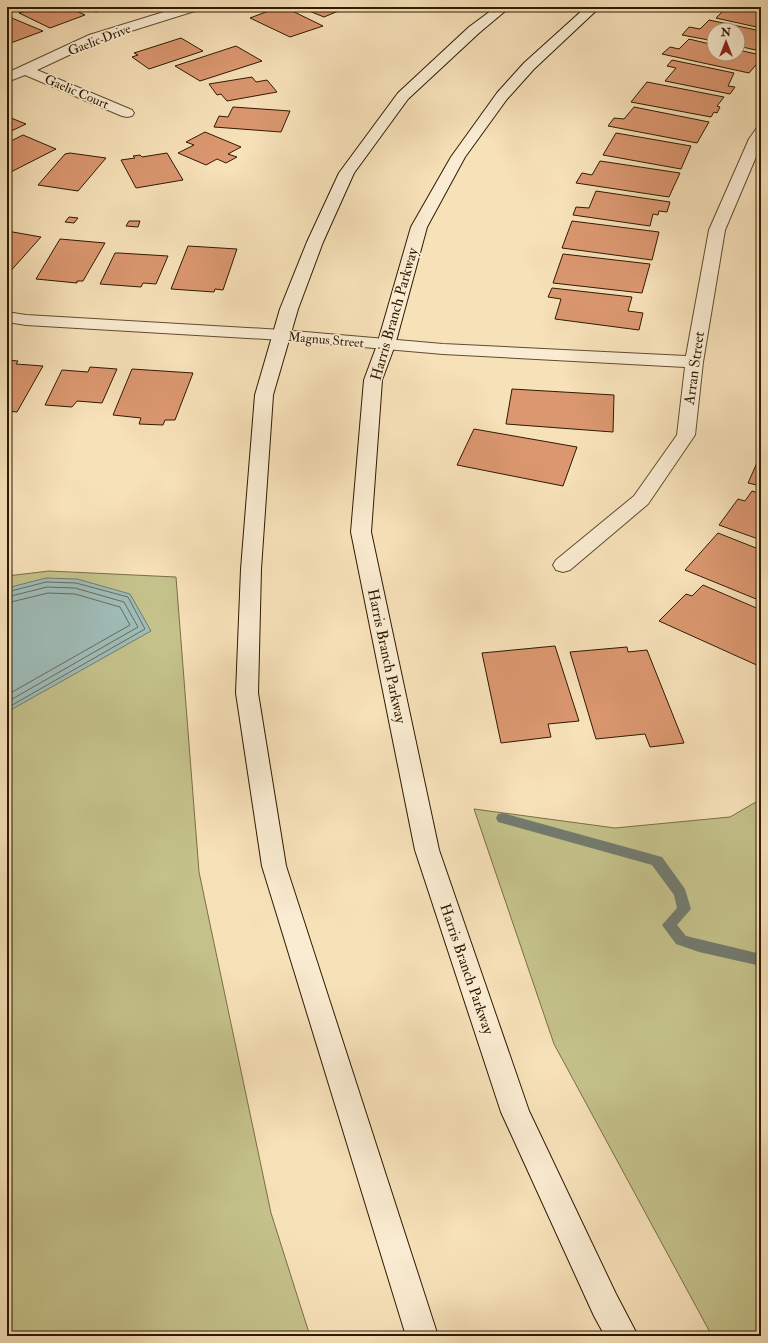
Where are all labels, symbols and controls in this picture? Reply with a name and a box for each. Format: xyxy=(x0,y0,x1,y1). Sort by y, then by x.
street label: Gaelic Drive xyxy=(66,20,134,59)
north arrow xyxy=(706,22,746,62)
text: N xyxy=(720,26,732,39)
street label: Gaelic Court xyxy=(42,71,111,113)
street label: Harris Branch Parkway xyxy=(366,245,423,383)
street label: Magnus Street xyxy=(287,329,365,351)
street label: Arran Street xyxy=(680,330,709,407)
street label: Harris Branch Parkway xyxy=(363,587,410,726)
street label: Harris Branch Parkway xyxy=(435,901,498,1037)

